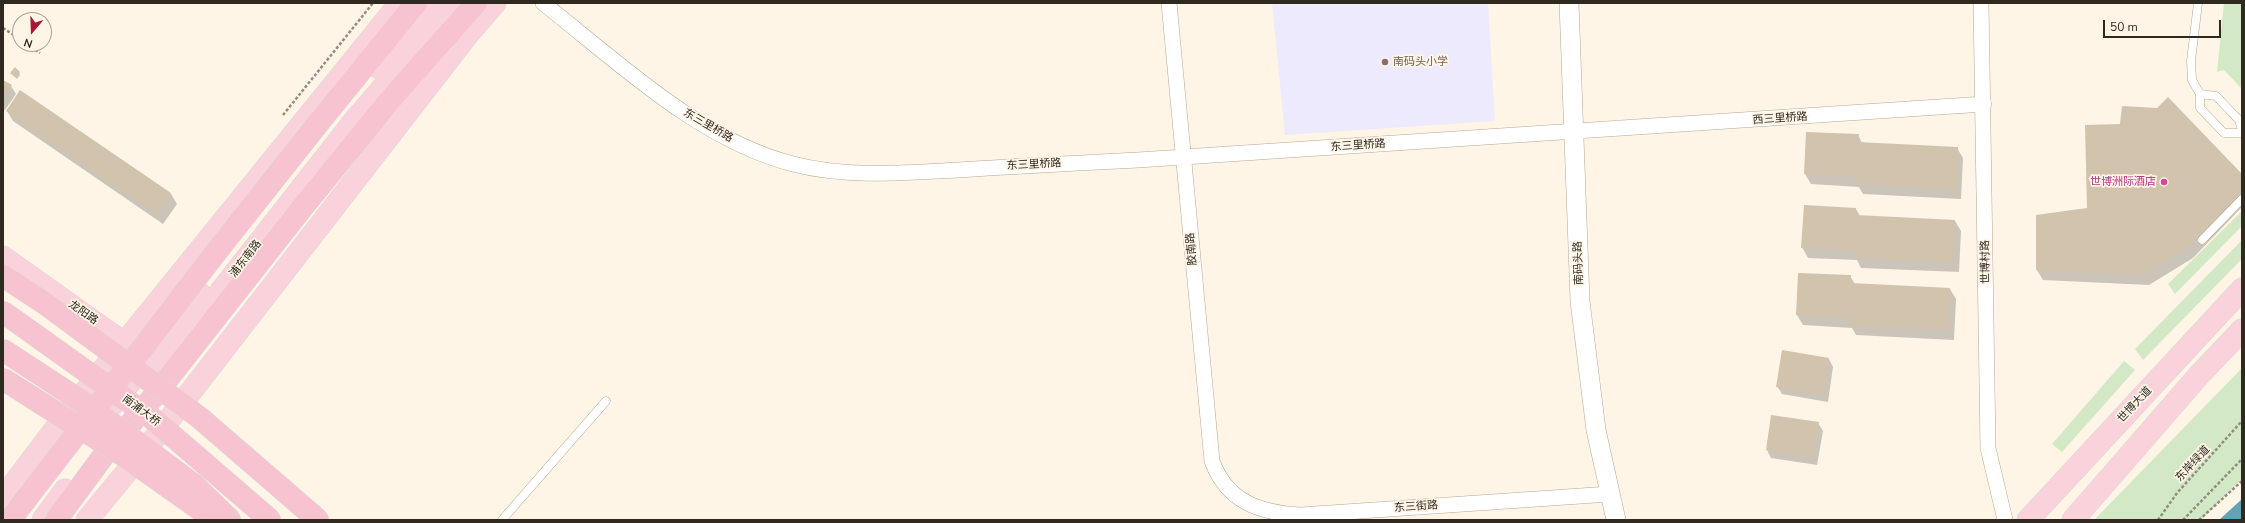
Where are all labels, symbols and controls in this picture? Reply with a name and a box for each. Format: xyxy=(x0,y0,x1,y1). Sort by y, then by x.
north arrow xyxy=(12,12,52,52)
scale bar xyxy=(2105,12,2223,38)
text: 50 m xyxy=(2110,19,2138,35)
text: N xyxy=(22,34,35,51)
place label: 南码头小学 xyxy=(1393,55,1448,69)
marker: 南码头小学 xyxy=(1380,57,1390,67)
street label: 东三里桥路 xyxy=(681,107,735,145)
street label: 西三里桥路 xyxy=(1752,110,1808,128)
street label: 东三里桥路 xyxy=(1330,137,1386,155)
street label: 东三里桥路 xyxy=(1006,157,1062,173)
place label: 世博洲际酒店 xyxy=(2090,175,2156,189)
marker: 世博洲际酒店 xyxy=(2159,177,2169,187)
street label: 胶南路 xyxy=(1184,232,1200,266)
street label: 浦东南路 xyxy=(227,238,265,280)
street label: 世博村路 xyxy=(1979,240,1993,284)
street label: 南码头路 xyxy=(1572,241,1586,285)
street label: 龙阳路 xyxy=(66,298,100,328)
street label: 世博大道 xyxy=(2115,384,2155,426)
street label: 南浦大桥 xyxy=(119,392,163,430)
street label: 东岸绿道 xyxy=(2173,443,2213,485)
street label: 东三街路 xyxy=(1394,499,1438,515)

